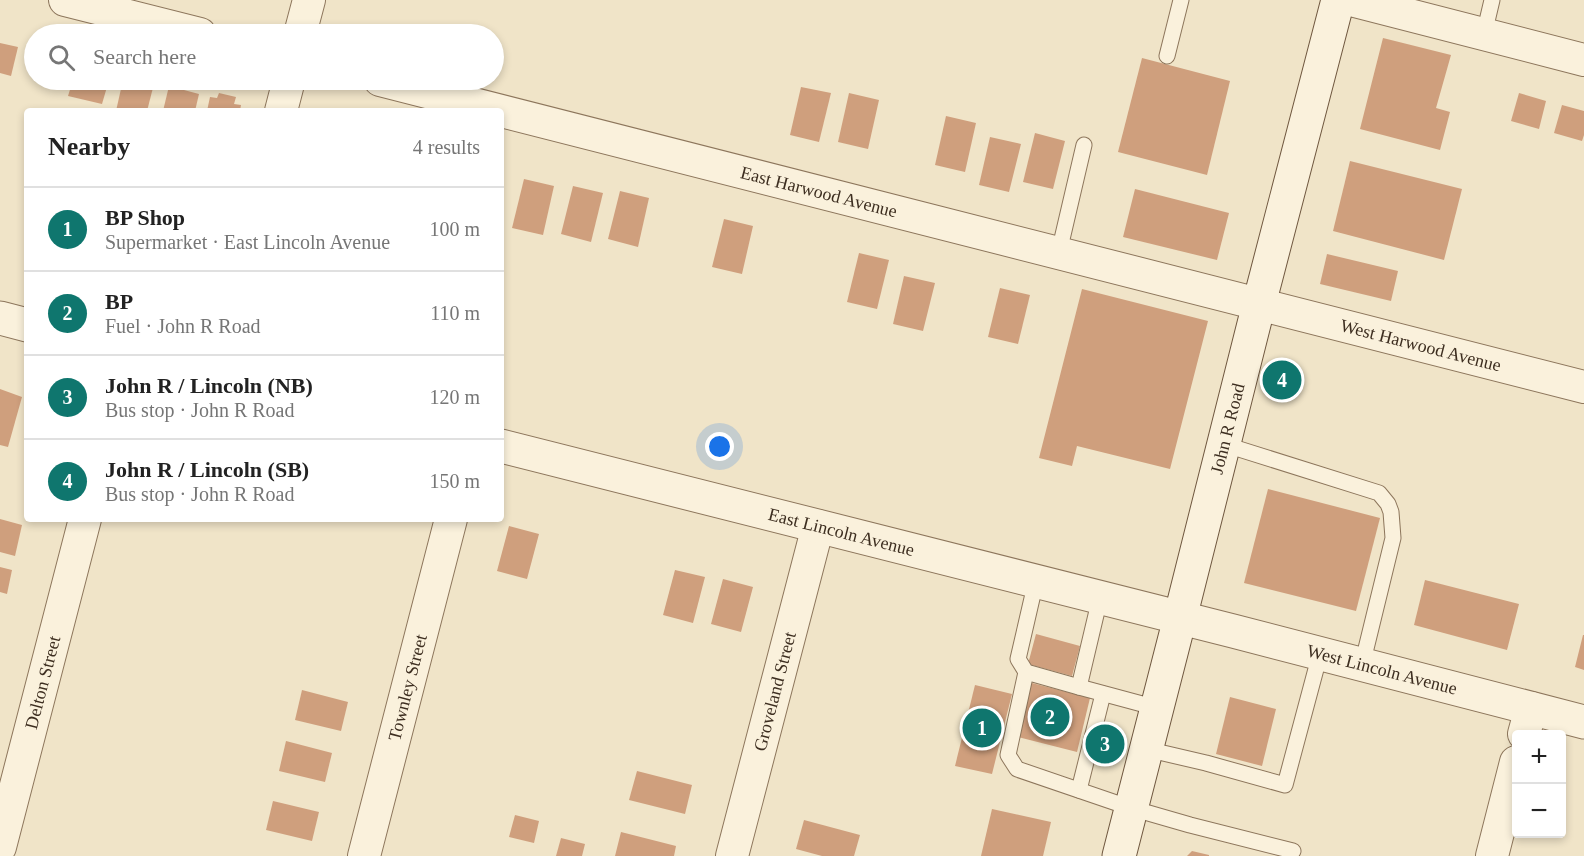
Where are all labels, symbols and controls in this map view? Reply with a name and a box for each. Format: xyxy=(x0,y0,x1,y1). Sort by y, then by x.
search box xyxy=(24,24,504,90)
icon: search xyxy=(45,41,78,74)
text: Search here xyxy=(93,44,196,69)
text: Nearby xyxy=(48,132,130,161)
text: 4 results xyxy=(413,136,480,158)
street label: East Harwood Avenue xyxy=(739,162,899,221)
text: BP Shop xyxy=(105,205,185,230)
text: 1 xyxy=(63,218,73,240)
text: 100 m xyxy=(429,218,480,240)
text: Supermarket · East Lincoln Avenue xyxy=(105,231,390,253)
text: BP xyxy=(105,289,133,314)
text: 2 xyxy=(63,302,73,324)
text: 110 m xyxy=(430,302,480,324)
text: Fuel · John R Road xyxy=(105,315,261,337)
street label: West Harwood Avenue xyxy=(1338,315,1503,375)
pin: 4 xyxy=(1262,358,1302,403)
text: John R / Lincoln (NB) xyxy=(105,373,313,398)
street label: John R Road xyxy=(1207,381,1249,476)
text: 3 xyxy=(63,386,73,408)
text: 120 m xyxy=(429,386,480,408)
text: Bus stop · John R Road xyxy=(105,399,294,421)
your location xyxy=(705,432,734,461)
text: John R / Lincoln (SB) xyxy=(105,457,309,482)
text: 4 xyxy=(63,470,73,492)
text: 150 m xyxy=(429,470,480,492)
text: Bus stop · John R Road xyxy=(105,483,294,505)
street label: East Lincoln Avenue xyxy=(766,504,916,560)
street label: Groveland Street xyxy=(750,630,800,753)
street label: Townley Street xyxy=(384,632,431,743)
street label: Delton Street xyxy=(21,634,64,731)
street label: West Lincoln Avenue xyxy=(1305,641,1459,699)
pin: 2 xyxy=(1030,694,1070,740)
pin: 1 xyxy=(962,706,1002,750)
pin: 3 xyxy=(1086,722,1124,766)
map controls xyxy=(1512,730,1566,838)
button: + xyxy=(1512,730,1566,784)
button: − xyxy=(1512,784,1566,838)

